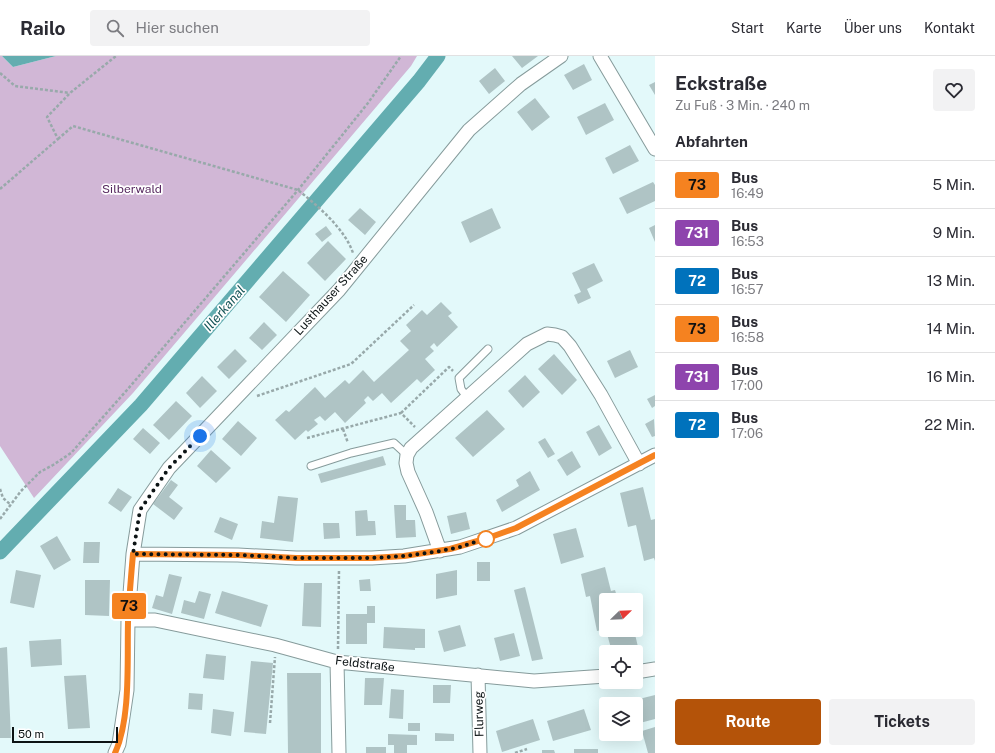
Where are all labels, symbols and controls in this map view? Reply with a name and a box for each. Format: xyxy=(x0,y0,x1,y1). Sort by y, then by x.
search box xyxy=(90,10,370,46)
text: Railo xyxy=(20,17,66,39)
icon: search xyxy=(104,17,126,39)
text: Hier suchen xyxy=(136,19,219,36)
text: Start xyxy=(731,20,764,36)
text: Karte xyxy=(786,20,822,36)
text: Über uns xyxy=(844,20,902,36)
text: Kontakt xyxy=(924,20,975,36)
button: heart xyxy=(933,69,975,111)
text: Eckstraße xyxy=(675,72,767,94)
text: Zu Fuß · 3 Min. · 240 m xyxy=(675,98,810,113)
text: Abfahrten xyxy=(675,133,748,150)
text: Bus xyxy=(731,169,758,186)
text: 5 Min. xyxy=(933,176,975,193)
text: 73 xyxy=(688,177,706,193)
park label: Silberwald xyxy=(102,182,162,196)
text: 16:49 xyxy=(731,186,764,201)
text: Bus xyxy=(731,217,758,234)
text: 9 Min. xyxy=(933,224,975,241)
text: 731 xyxy=(685,225,709,241)
text: 16:53 xyxy=(731,234,764,249)
street label: Lusthauser Straße xyxy=(291,252,371,338)
text: Bus xyxy=(731,265,758,282)
text: 13 Min. xyxy=(927,272,975,289)
text: 72 xyxy=(688,273,706,289)
text: 16:57 xyxy=(731,282,763,297)
water label: Illerkanal xyxy=(201,283,248,334)
text: Bus xyxy=(731,313,758,330)
text: 14 Min. xyxy=(927,320,975,337)
text: 73 xyxy=(688,321,706,337)
text: 16:58 xyxy=(731,330,764,345)
text: Bus xyxy=(731,361,758,378)
text: 16 Min. xyxy=(927,368,975,385)
text: 731 xyxy=(685,369,709,385)
text: 17:00 xyxy=(731,378,763,393)
text: Bus xyxy=(731,409,758,426)
text: 22 Min. xyxy=(924,416,975,433)
text: 72 xyxy=(688,417,706,433)
your location xyxy=(190,426,210,446)
text: 17:06 xyxy=(731,426,763,441)
unlabelled marker xyxy=(477,530,495,548)
line badge: 73 xyxy=(111,593,147,619)
north arrow xyxy=(599,593,643,637)
map controls xyxy=(599,593,643,741)
text: 73 xyxy=(120,598,138,614)
button: locate xyxy=(599,645,643,689)
street label: Feldstraße xyxy=(334,653,396,675)
street label: Flurweg xyxy=(472,691,486,737)
button: layers xyxy=(599,697,643,741)
button: Route xyxy=(675,699,821,745)
button: Tickets xyxy=(829,699,975,745)
scale bar xyxy=(12,725,118,744)
text: 50 m xyxy=(18,728,44,740)

